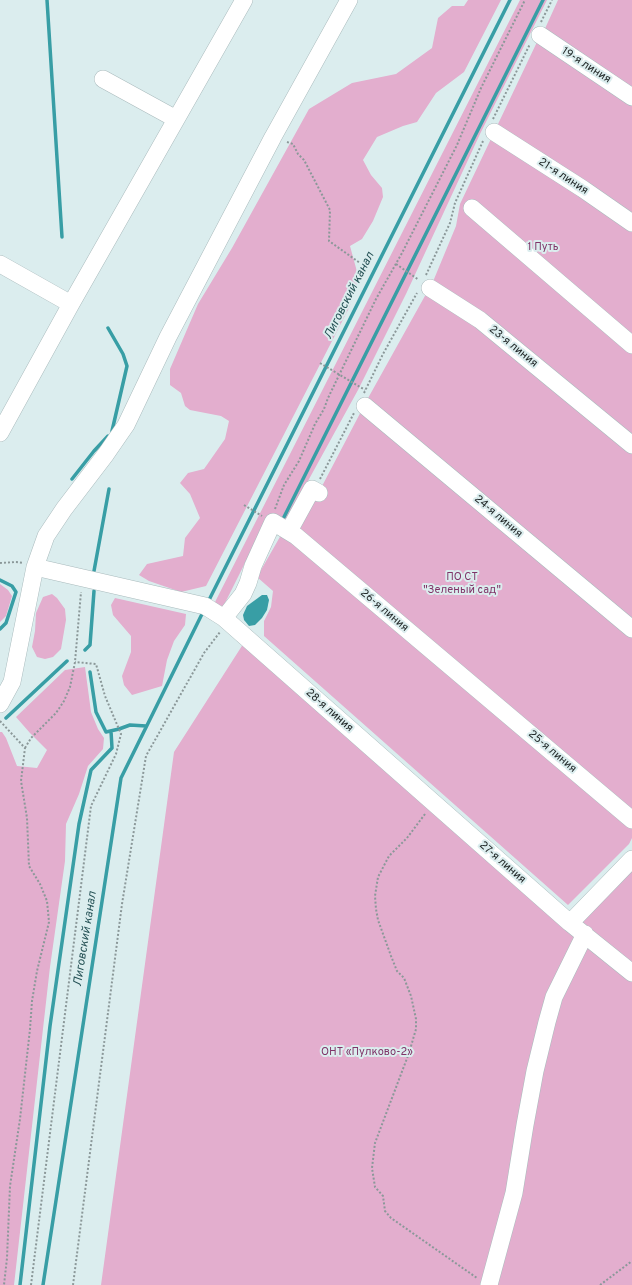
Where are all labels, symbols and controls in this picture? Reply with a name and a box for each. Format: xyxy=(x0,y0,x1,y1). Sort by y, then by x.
street label: 19-я линия xyxy=(559,45,613,87)
street label: 21-я линия xyxy=(536,156,590,198)
park label: 1 Путь xyxy=(527,241,559,255)
water label: Лиговский канал xyxy=(322,250,378,342)
street label: 23-я линия xyxy=(486,323,540,371)
street label: 24-я линия xyxy=(471,493,525,541)
park label: ПО СТ "Зеленый сад" xyxy=(423,571,501,597)
street label: 26-я линия xyxy=(357,587,411,635)
street label: 28-я линия xyxy=(302,687,356,735)
street label: 25-я линия xyxy=(525,728,579,776)
street label: 27-я линия xyxy=(476,839,528,887)
water label: Лиговский канал xyxy=(71,891,101,987)
park label: ОНТ «Пулково-2» xyxy=(321,1046,413,1060)

